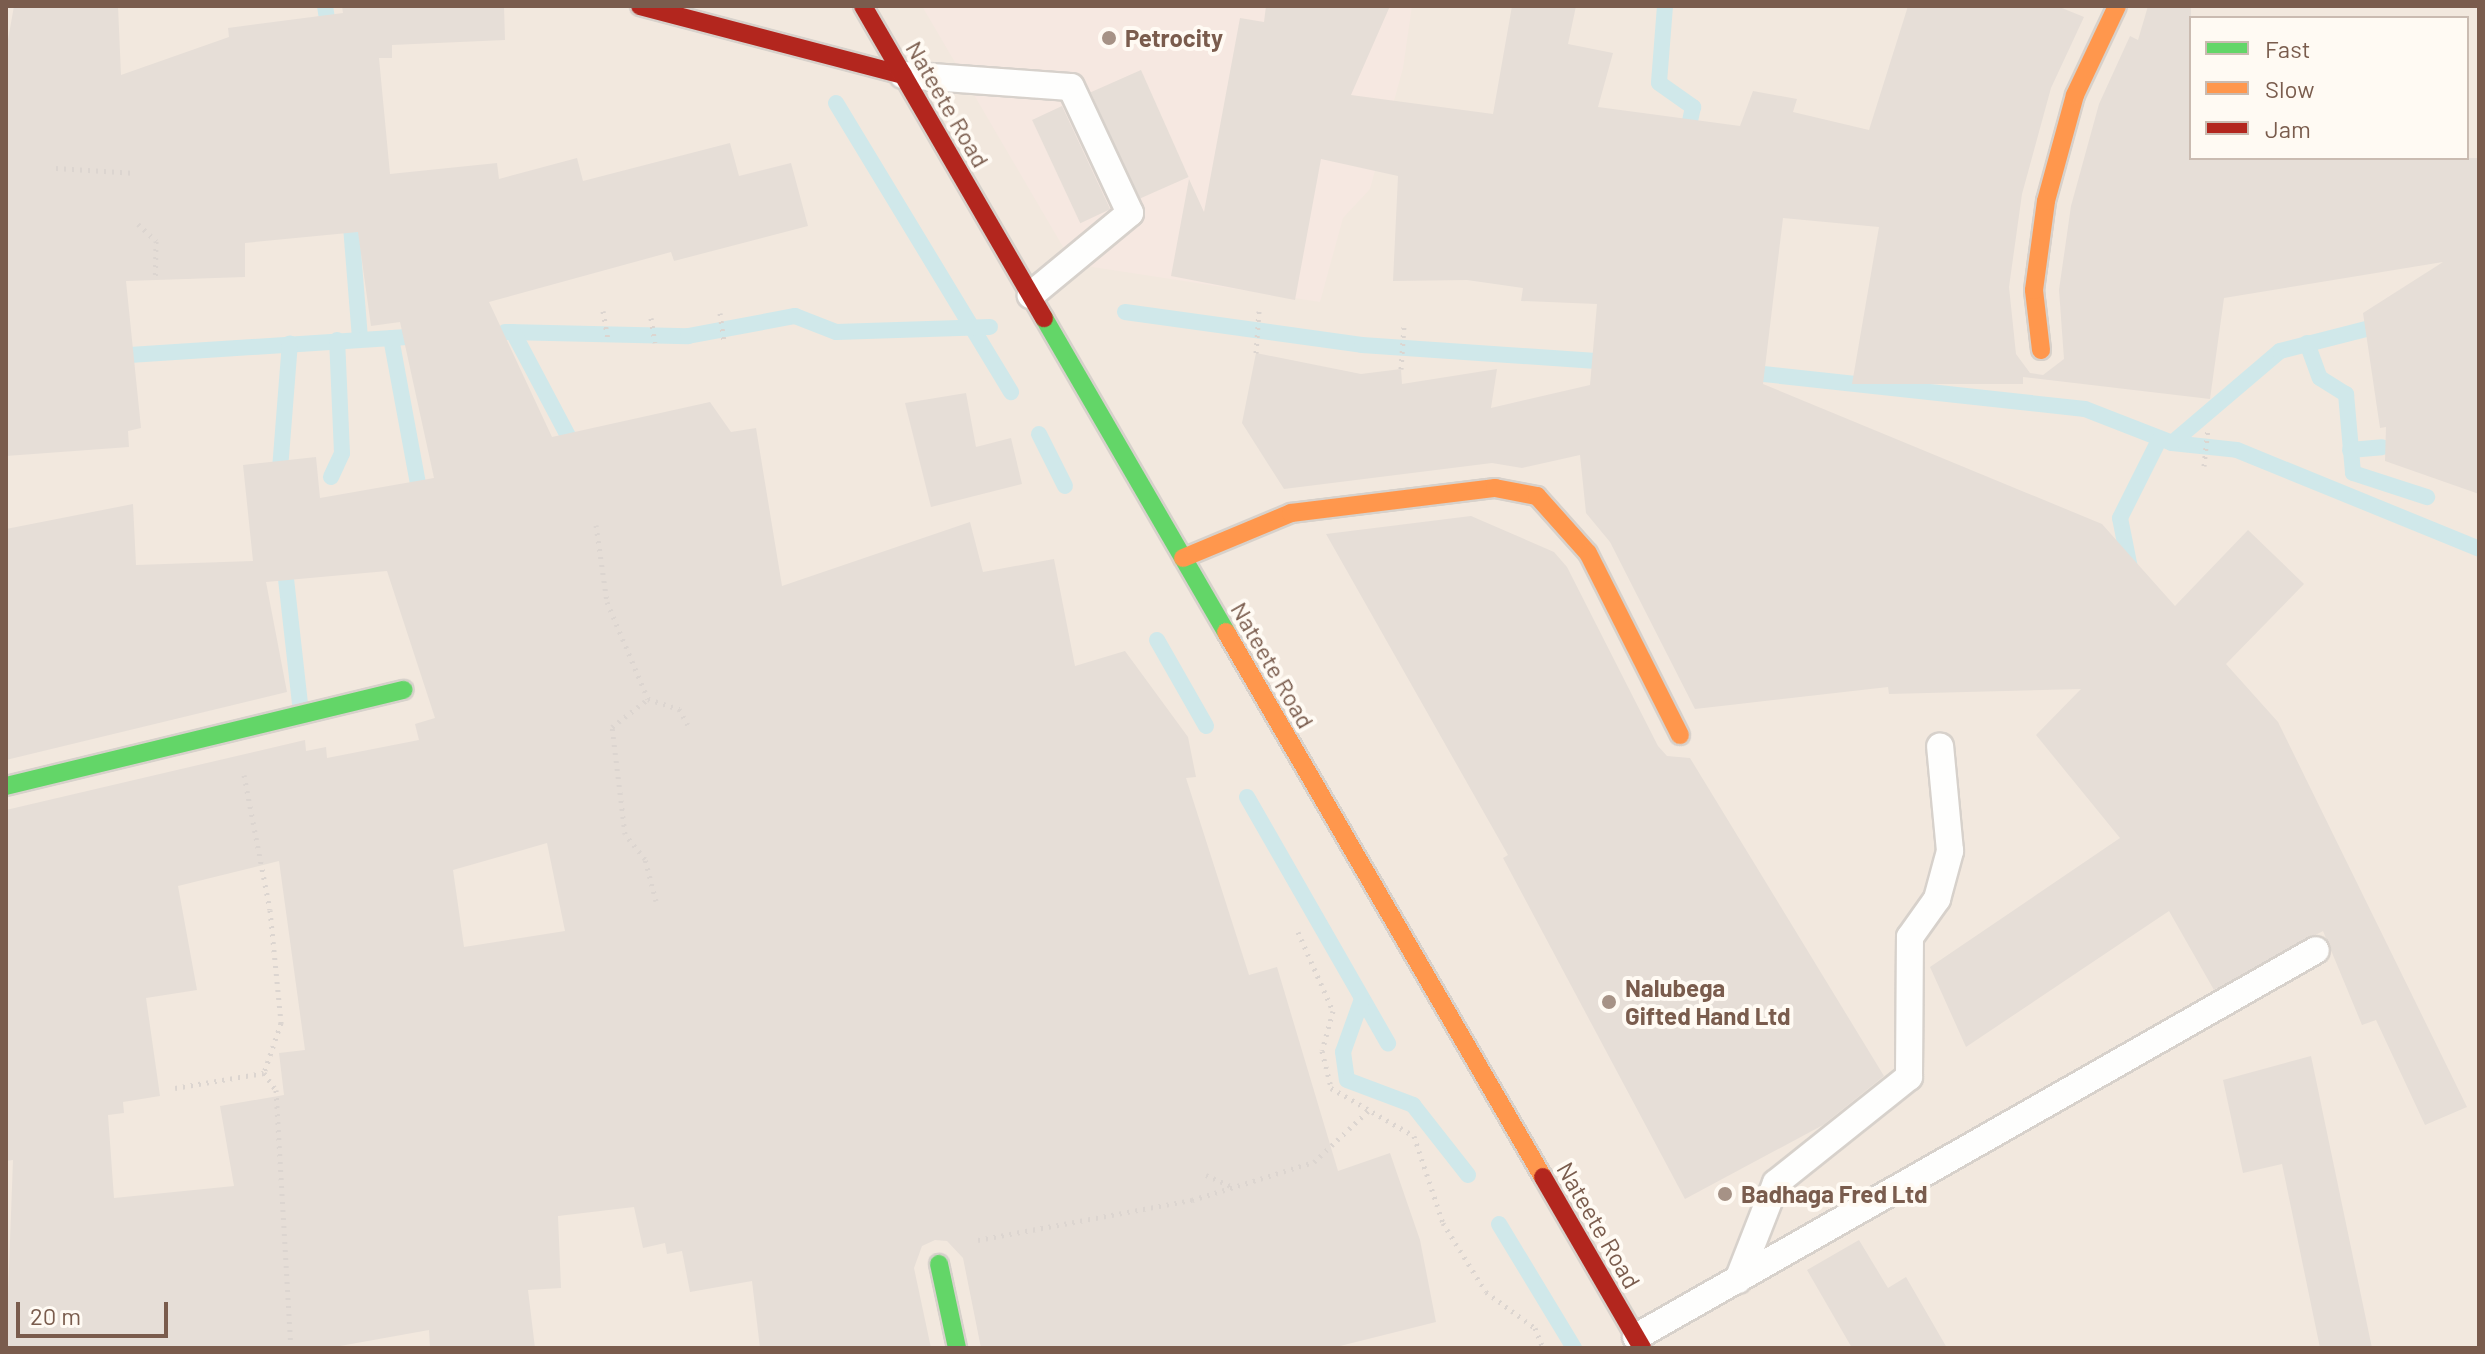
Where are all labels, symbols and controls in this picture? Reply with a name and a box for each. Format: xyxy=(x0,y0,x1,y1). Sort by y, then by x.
legend xyxy=(2189,16,2469,160)
place label: Petrocity xyxy=(1125,24,1223,52)
marker: Petrocity xyxy=(1100,29,1118,47)
text: Fast xyxy=(2265,34,2310,63)
street label: Nateete Road xyxy=(900,36,996,172)
text: Slow xyxy=(2265,74,2314,103)
text: Jam xyxy=(2265,114,2311,143)
street label: Nateete Road xyxy=(1225,597,1321,733)
place label: Nalubega Gifted Hand Ltd xyxy=(1625,974,1791,1030)
marker: Nalubega Gifted Hand Ltd xyxy=(1600,993,1618,1011)
street label: Nateete Road xyxy=(1551,1157,1647,1293)
place label: Badhaga Fred Ltd xyxy=(1741,1180,1928,1208)
marker: Badhaga Fred Ltd xyxy=(1716,1185,1734,1203)
scale bar xyxy=(20,1286,172,1336)
text: 20 m xyxy=(30,1301,81,1330)

